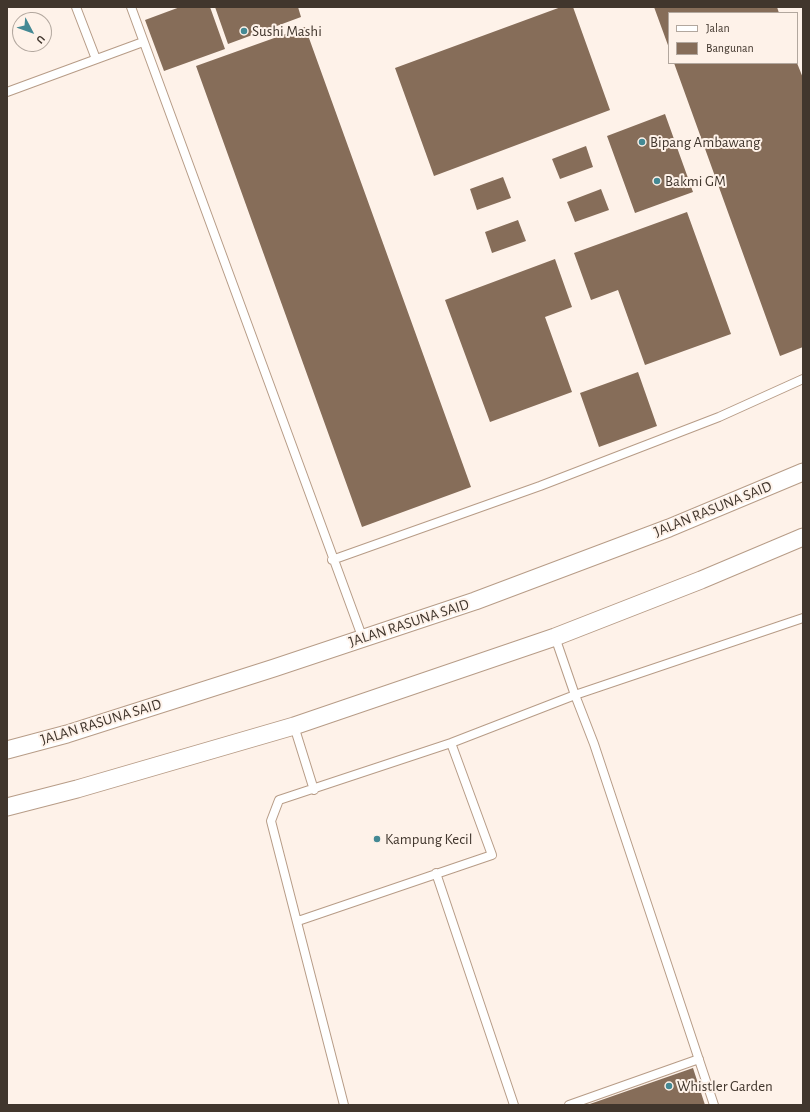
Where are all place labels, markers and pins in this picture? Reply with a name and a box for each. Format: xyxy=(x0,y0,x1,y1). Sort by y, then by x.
place label: Sushi Mashi xyxy=(252,22,322,40)
marker: Sushi Mashi xyxy=(239,26,249,36)
place label: Bipang Ambawang xyxy=(650,133,760,151)
marker: Bipang Ambawang xyxy=(637,137,647,147)
place label: Bakmi GM xyxy=(665,172,726,190)
marker: Bakmi GM xyxy=(652,176,662,186)
place label: Kampung Kecil xyxy=(385,830,472,848)
marker: Kampung Kecil xyxy=(372,834,382,844)
place label: Whistler Garden xyxy=(677,1077,773,1095)
marker: Whistler Garden xyxy=(664,1081,674,1091)

